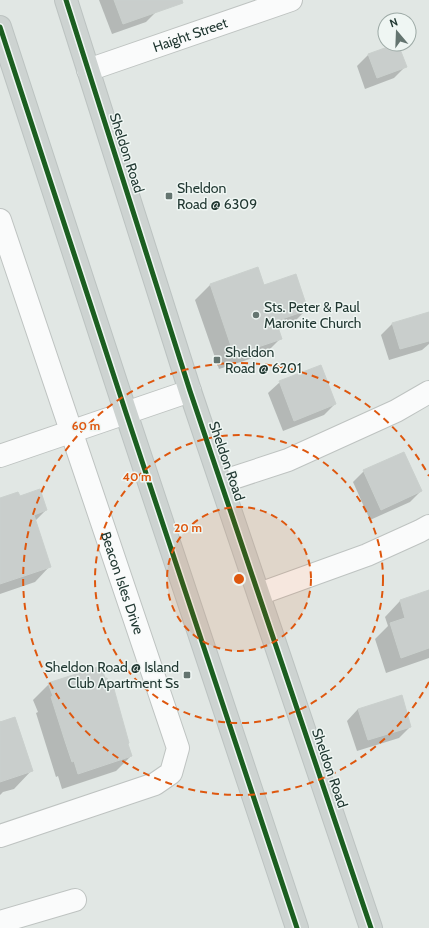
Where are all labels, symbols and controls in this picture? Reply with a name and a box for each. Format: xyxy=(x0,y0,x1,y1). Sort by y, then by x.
north arrow xyxy=(377,12,417,52)
street label: Haight Street xyxy=(150,14,230,56)
text: N xyxy=(388,15,400,30)
street label: Sheldon Road xyxy=(106,111,148,195)
place label: Sheldon Road @ 6309 xyxy=(177,179,257,213)
marker: Sheldon Road @ 6309 xyxy=(164,191,174,201)
place label: Sts. Peter & Paul Maronite Church xyxy=(264,298,361,332)
marker: Sts. Peter & Paul Maronite Church xyxy=(251,310,261,320)
place label: Sheldon Road @ 6201 xyxy=(225,343,301,377)
marker: Sheldon Road @ 6201 xyxy=(212,355,222,365)
text: 60 m xyxy=(72,418,100,433)
street label: Sheldon Road xyxy=(205,419,249,503)
text: 40 m xyxy=(122,469,152,484)
text: 20 m xyxy=(174,520,202,535)
street label: Beacon Isles Drive xyxy=(97,529,148,637)
centre of rings xyxy=(232,572,246,586)
place label: Sheldon Road @ Island Club Apartment Ss xyxy=(45,658,179,692)
marker: Sheldon Road @ Island Club Apartment Ss xyxy=(182,670,192,680)
street label: Sheldon Road xyxy=(308,726,352,810)

